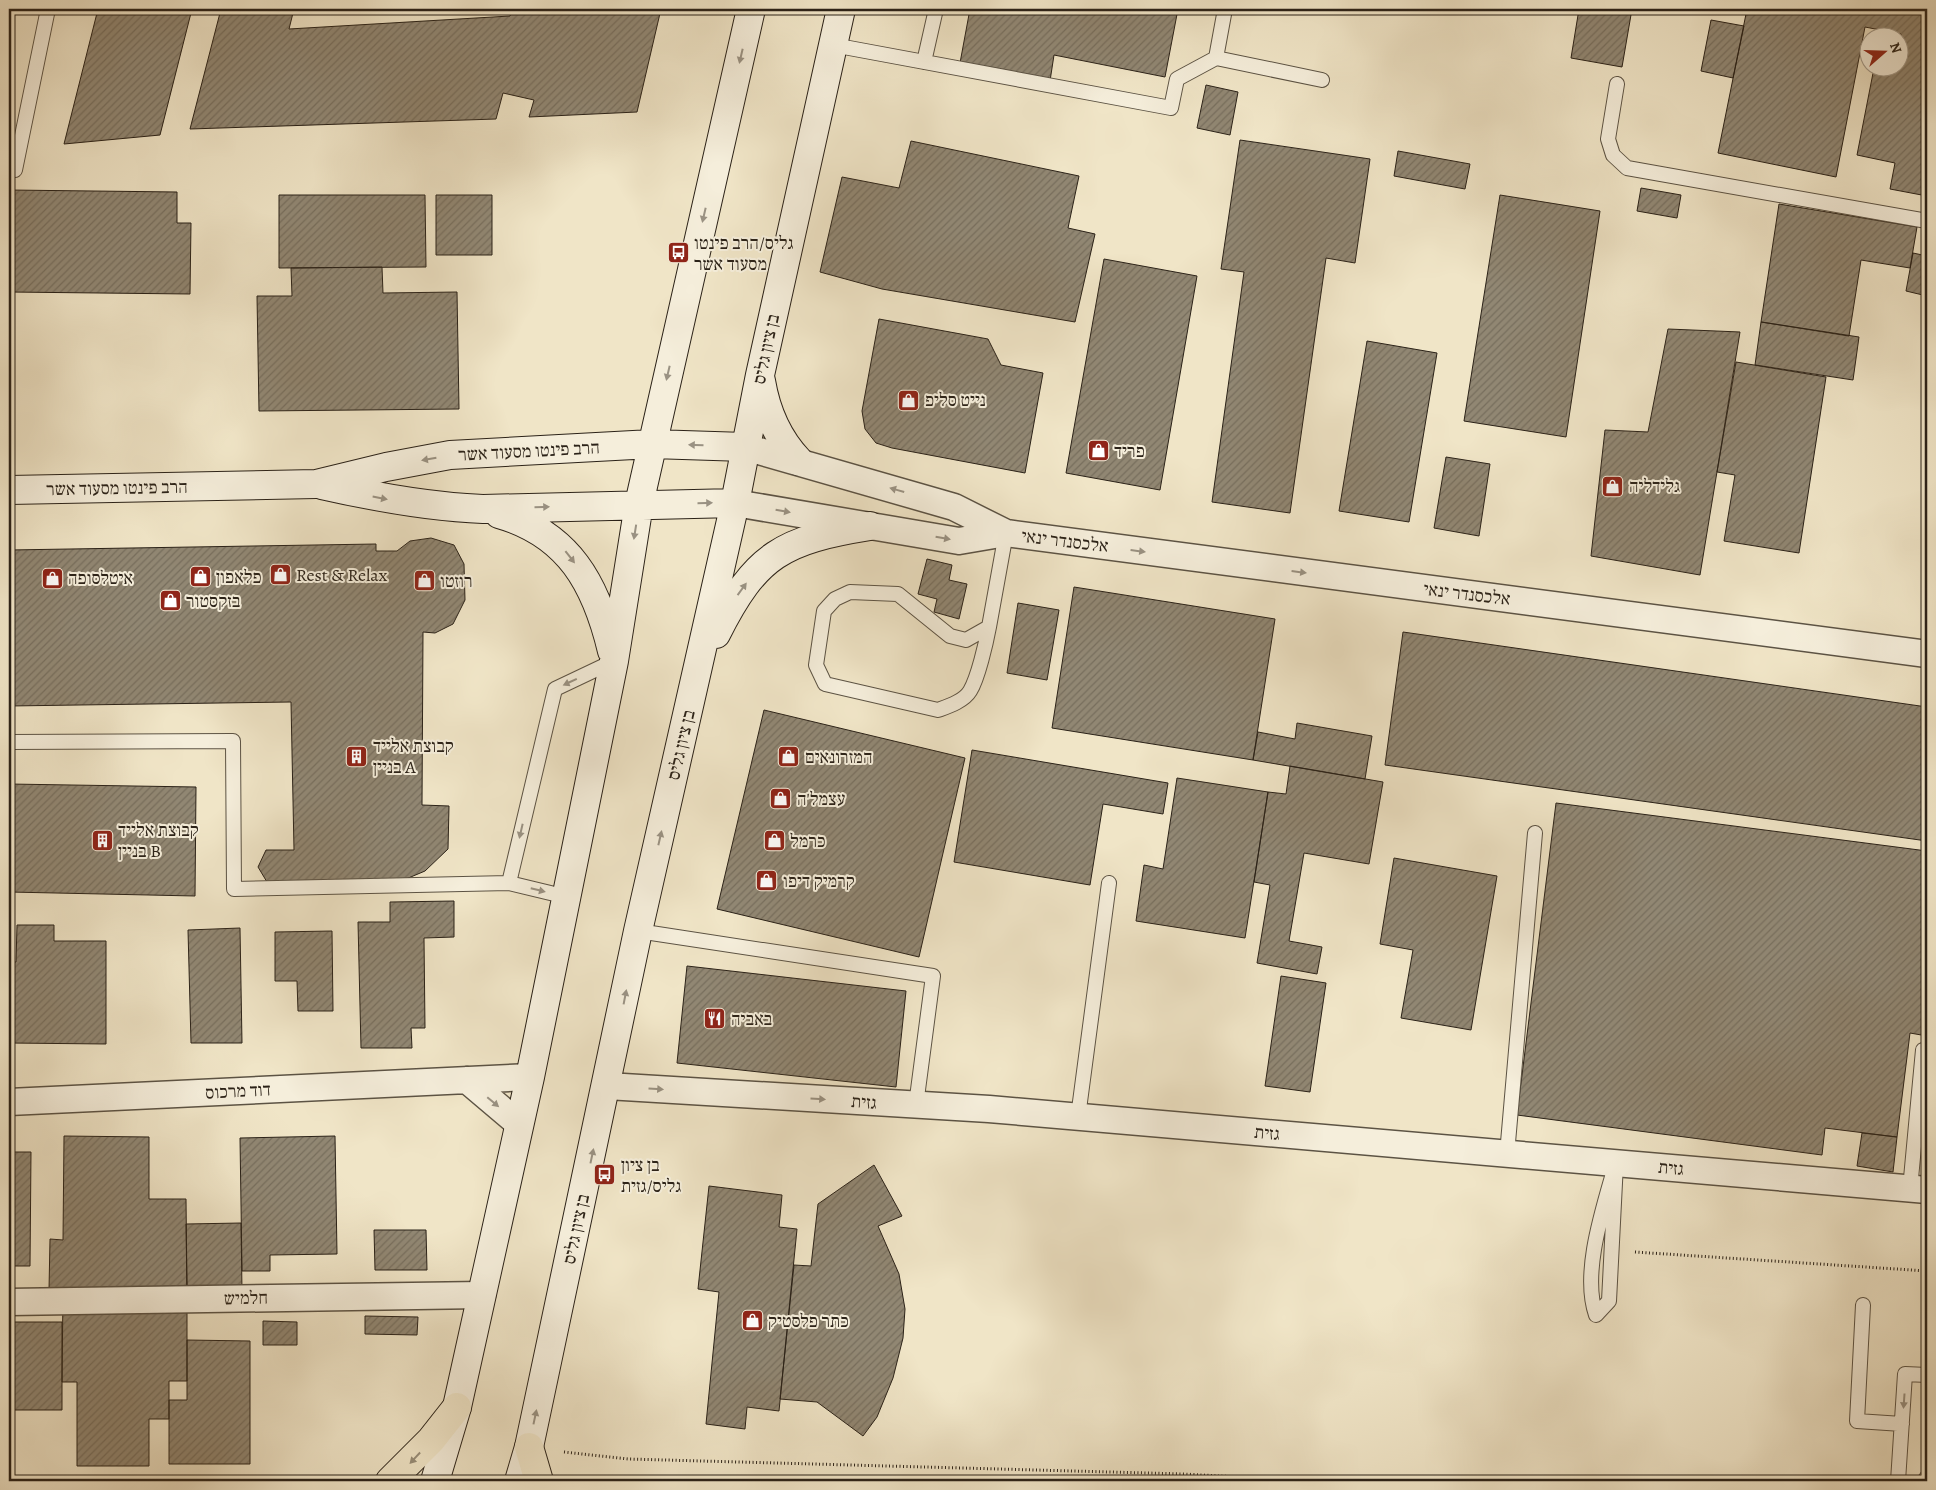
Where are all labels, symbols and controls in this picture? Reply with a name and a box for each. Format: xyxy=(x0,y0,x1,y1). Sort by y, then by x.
north arrow xyxy=(1858,28,1908,78)
text: N xyxy=(1885,40,1906,56)
one-way arrow xyxy=(737,49,745,64)
one-way arrow xyxy=(700,207,708,223)
place label: גליס/הרב פינטו מסעוד אשר xyxy=(694,231,794,276)
bus stop icon: גליס/הרב פינטו מסעוד אשר xyxy=(666,241,690,265)
street label: בן ציון גליס xyxy=(747,311,785,386)
one-way arrow xyxy=(664,366,672,381)
shop icon: נייט סליפ xyxy=(897,388,921,412)
place label: נייט סליפ xyxy=(925,388,986,412)
street label: הרב פינטו מסעוד אשר xyxy=(458,435,600,467)
shop icon: פריד xyxy=(1086,439,1110,463)
place label: פריד xyxy=(1114,439,1145,463)
one-way arrow xyxy=(688,441,704,449)
one-way arrow xyxy=(421,456,437,464)
shop icon: גלידליה xyxy=(1601,474,1625,498)
place label: גלידליה xyxy=(1629,474,1680,498)
street label: הרב פינטו מסעוד אשר xyxy=(46,475,188,501)
one-way arrow xyxy=(889,485,904,493)
one-way arrow xyxy=(373,494,389,502)
one-way arrow xyxy=(697,499,713,507)
one-way arrow xyxy=(534,503,550,511)
one-way arrow xyxy=(775,507,791,515)
one-way arrow xyxy=(630,524,638,540)
street label: אלכסנדר ינאי xyxy=(1020,524,1110,558)
one-way arrow xyxy=(935,535,951,543)
one-way arrow xyxy=(1131,547,1147,555)
one-way arrow xyxy=(564,550,575,563)
shop icon: Rest & Relax xyxy=(268,563,292,587)
place label: Rest & Relax xyxy=(296,563,388,587)
shop icon: פלאפון xyxy=(188,565,212,589)
place label: פלאפון xyxy=(216,565,262,589)
shop icon: איטלסופה xyxy=(40,566,64,590)
place label: איטלסופה xyxy=(68,566,133,590)
one-way arrow xyxy=(1292,568,1308,576)
shop icon: רוזטו xyxy=(412,569,436,593)
place label: רוזטו xyxy=(440,569,473,593)
street label: אלכסנדר ינאי xyxy=(1422,577,1512,611)
one-way arrow xyxy=(736,583,747,596)
shop icon: בזקסטור xyxy=(158,589,182,613)
place label: בזקסטור xyxy=(186,589,241,613)
one-way arrow xyxy=(563,678,577,686)
street label: בן ציון גליס xyxy=(661,707,701,782)
place label: קבוצת אלייד בניין A xyxy=(373,734,454,779)
building icon: קבוצת אלייד בניין A xyxy=(345,744,369,768)
shop icon: המזרונאים xyxy=(777,745,801,769)
place label: המזרונאים xyxy=(805,745,872,769)
shop icon: עצמל'ה xyxy=(769,787,793,811)
place label: עצמל'ה xyxy=(797,787,845,811)
place label: קבוצת אלייד בניין B xyxy=(118,818,199,863)
one-way arrow xyxy=(517,823,525,838)
building icon: קבוצת אלייד בניין B xyxy=(90,828,114,852)
one-way arrow xyxy=(656,829,664,845)
shop icon: כרמל xyxy=(762,829,786,853)
place label: כרמל xyxy=(790,829,826,853)
shop icon: קרמיק דיפו xyxy=(755,869,779,893)
place label: קרמיק דיפו xyxy=(783,869,855,893)
one-way arrow xyxy=(531,886,546,894)
one-way arrow xyxy=(621,989,629,1004)
restaurant icon: באביה xyxy=(703,1007,727,1031)
place label: באביה xyxy=(731,1007,773,1031)
street label: דוד מרכוס xyxy=(205,1077,271,1105)
one-way arrow xyxy=(648,1085,664,1093)
street label: גזית xyxy=(850,1089,878,1115)
one-way arrow xyxy=(810,1095,826,1103)
one-way arrow xyxy=(487,1097,500,1108)
street label: גזית xyxy=(1253,1120,1281,1146)
one-way arrow xyxy=(588,1148,596,1163)
place label: בן ציון גליס/גזית xyxy=(621,1153,681,1198)
street label: גזית xyxy=(1657,1155,1685,1181)
bus stop icon: בן ציון גליס/גזית xyxy=(593,1163,617,1187)
street label: בן ציון גליס xyxy=(557,1191,595,1266)
street label: חלמיש xyxy=(224,1286,268,1310)
shop icon: כתר פלסטיק xyxy=(740,1309,764,1333)
place label: כתר פלסטיק xyxy=(768,1309,849,1333)
one-way arrow xyxy=(1899,1393,1907,1409)
one-way arrow xyxy=(531,1410,539,1425)
one-way arrow xyxy=(409,1451,421,1463)

